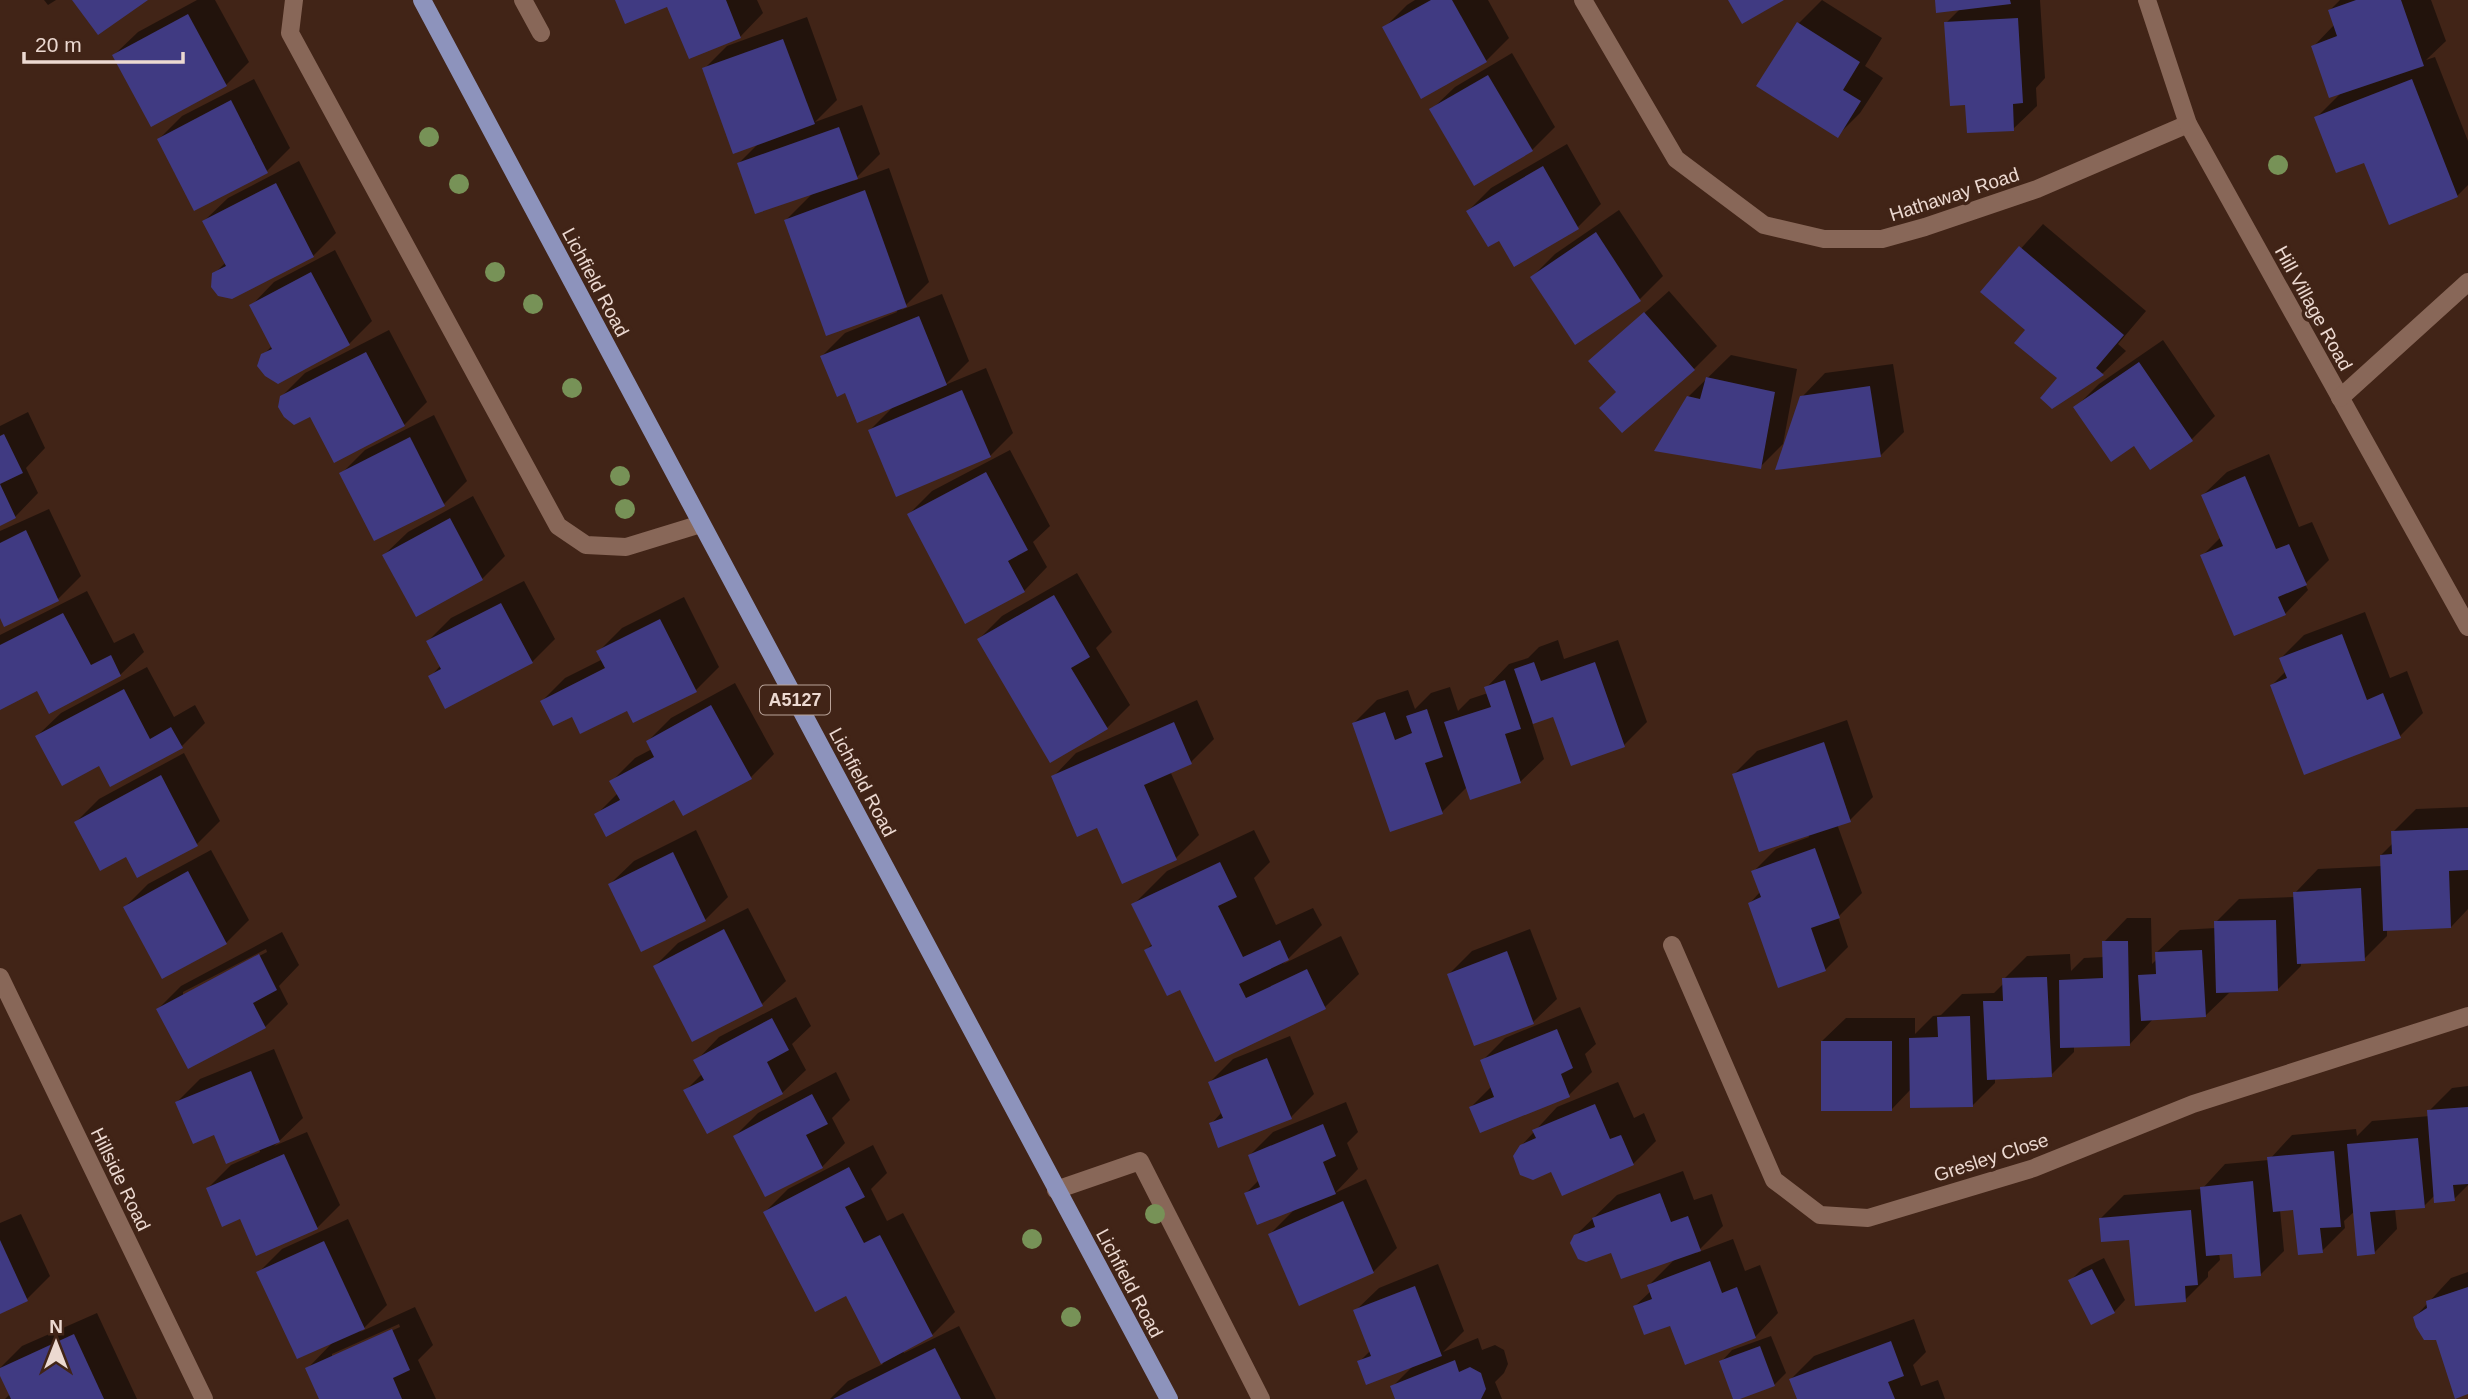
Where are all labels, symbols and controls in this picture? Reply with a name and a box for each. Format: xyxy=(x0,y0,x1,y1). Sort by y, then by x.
scale bar xyxy=(24,21,184,65)
text: 20 m xyxy=(35,33,82,56)
street label: Hathaway Road xyxy=(1887,164,2022,225)
street label: Lichfield Road xyxy=(558,224,633,340)
street label: Hill Village Road xyxy=(2271,242,2356,374)
road number: A5127 xyxy=(760,686,830,714)
street label: Lichfield Road xyxy=(825,724,900,840)
street label: Hillside Road xyxy=(87,1124,155,1234)
street label: Gresley Close xyxy=(1931,1129,2051,1186)
street label: Lichfield Road xyxy=(1092,1225,1167,1341)
north arrow xyxy=(21,1308,91,1378)
text: N xyxy=(49,1316,63,1337)

